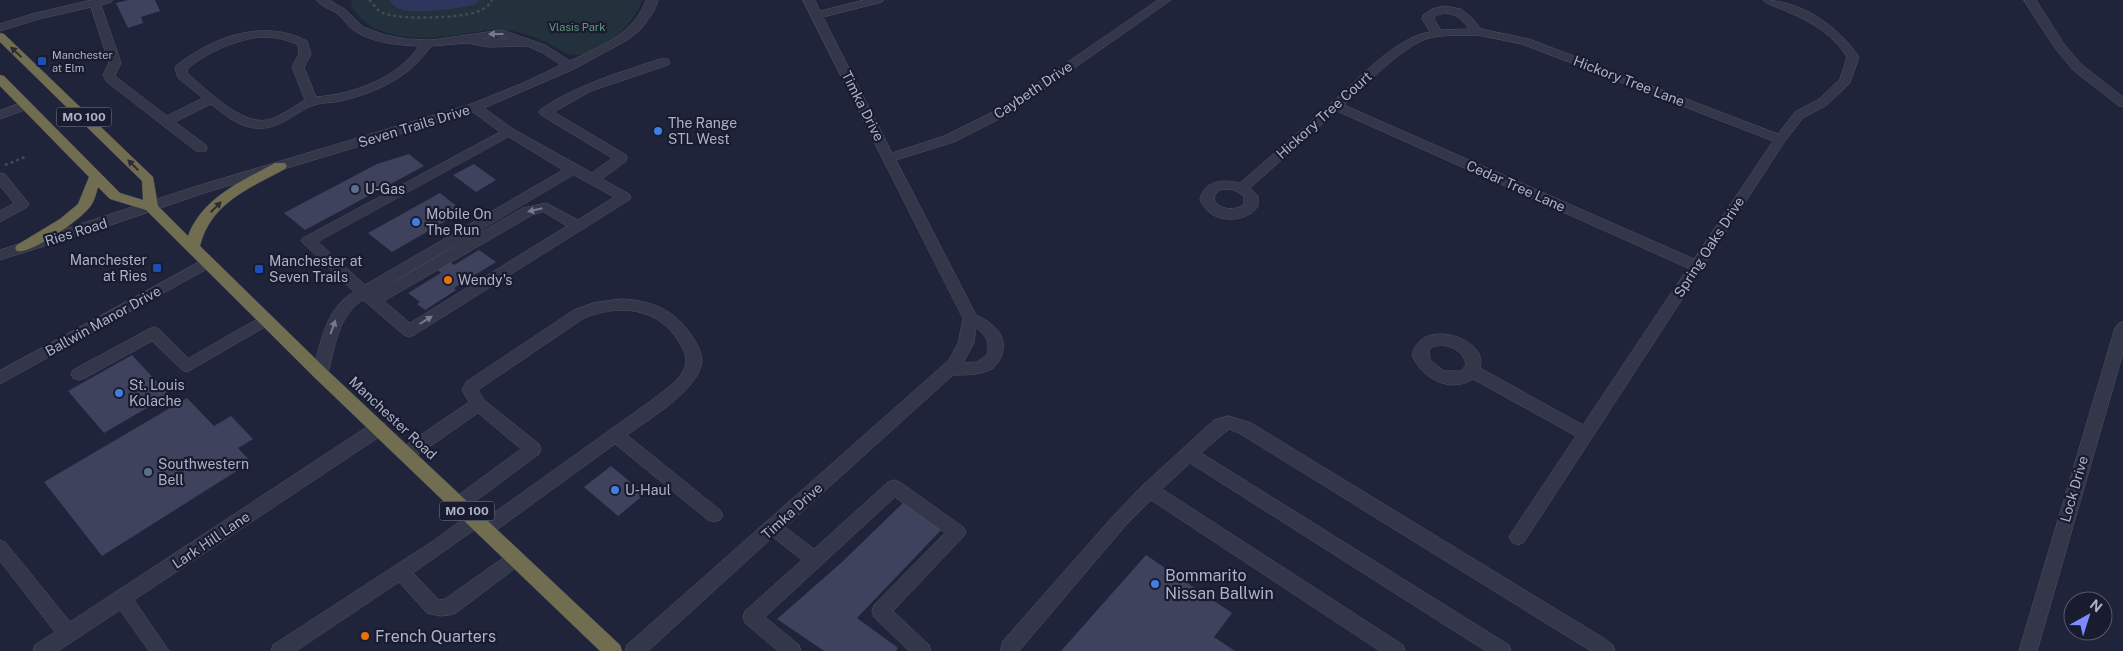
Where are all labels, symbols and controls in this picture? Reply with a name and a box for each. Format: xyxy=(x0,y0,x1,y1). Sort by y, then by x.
park label: Vlasis Park xyxy=(549,21,605,33)
one-way arrow xyxy=(487,30,503,38)
one-way arrow xyxy=(11,46,23,58)
place label: Manchester at Elm xyxy=(52,49,113,74)
street label: Hickory Tree Lane xyxy=(1571,52,1687,110)
marker: Manchester at Elm xyxy=(36,55,48,67)
street label: Caybeth Drive xyxy=(991,58,1075,122)
street label: Timka Drive xyxy=(839,68,887,144)
street label: Hickory Tree Court xyxy=(1273,68,1375,162)
street label: Seven Trails Drive xyxy=(356,101,472,151)
road number: MO 100 xyxy=(56,108,112,126)
place label: The Range STL West xyxy=(668,115,737,147)
marker: The Range STL West xyxy=(652,125,664,137)
street label: Cedar Tree Lane xyxy=(1464,157,1568,215)
one-way arrow xyxy=(127,159,139,171)
place label: U-Gas xyxy=(365,181,405,197)
marker: U-Gas xyxy=(349,183,361,195)
street label: Spring Oaks Drive xyxy=(1671,194,1747,300)
one-way arrow xyxy=(210,201,222,213)
place label: Mobile On The Run xyxy=(426,206,492,238)
one-way arrow xyxy=(527,206,542,214)
street label: Ries Road xyxy=(43,215,109,249)
marker: Mobile On The Run xyxy=(410,216,422,228)
place label: Manchester at Ries xyxy=(70,252,147,284)
place label: Manchester at Seven Trails xyxy=(269,253,363,285)
marker: Manchester at Ries xyxy=(151,262,163,274)
marker: Manchester at Seven Trails xyxy=(253,263,265,275)
place label: Wendy's xyxy=(458,272,512,288)
marker: Wendy's xyxy=(442,274,454,286)
street label: Ballwin Manor Drive xyxy=(42,283,164,359)
one-way arrow xyxy=(419,316,433,325)
one-way arrow xyxy=(330,320,337,335)
street label: Manchester Road xyxy=(346,373,440,463)
place label: St. Louis Kolache xyxy=(129,377,184,409)
marker: St. Louis Kolache xyxy=(113,387,125,399)
street label: Lock Drive xyxy=(2057,454,2091,524)
place label: Southwestern Bell xyxy=(158,456,249,488)
marker: Southwestern Bell xyxy=(142,466,154,478)
street label: Timka Drive xyxy=(758,479,826,542)
place label: U-Haul xyxy=(625,482,671,498)
marker: U-Haul xyxy=(609,484,621,496)
road number: MO 100 xyxy=(440,502,494,520)
street label: Lark Hill Lane xyxy=(169,508,253,572)
place label: Bommarito Nissan Ballwin xyxy=(1165,566,1274,603)
marker: Bommarito Nissan Ballwin xyxy=(1149,578,1161,590)
north arrow xyxy=(2063,591,2113,641)
text: N xyxy=(2087,596,2105,616)
place label: French Quarters xyxy=(375,627,496,646)
marker: French Quarters xyxy=(359,630,371,642)

